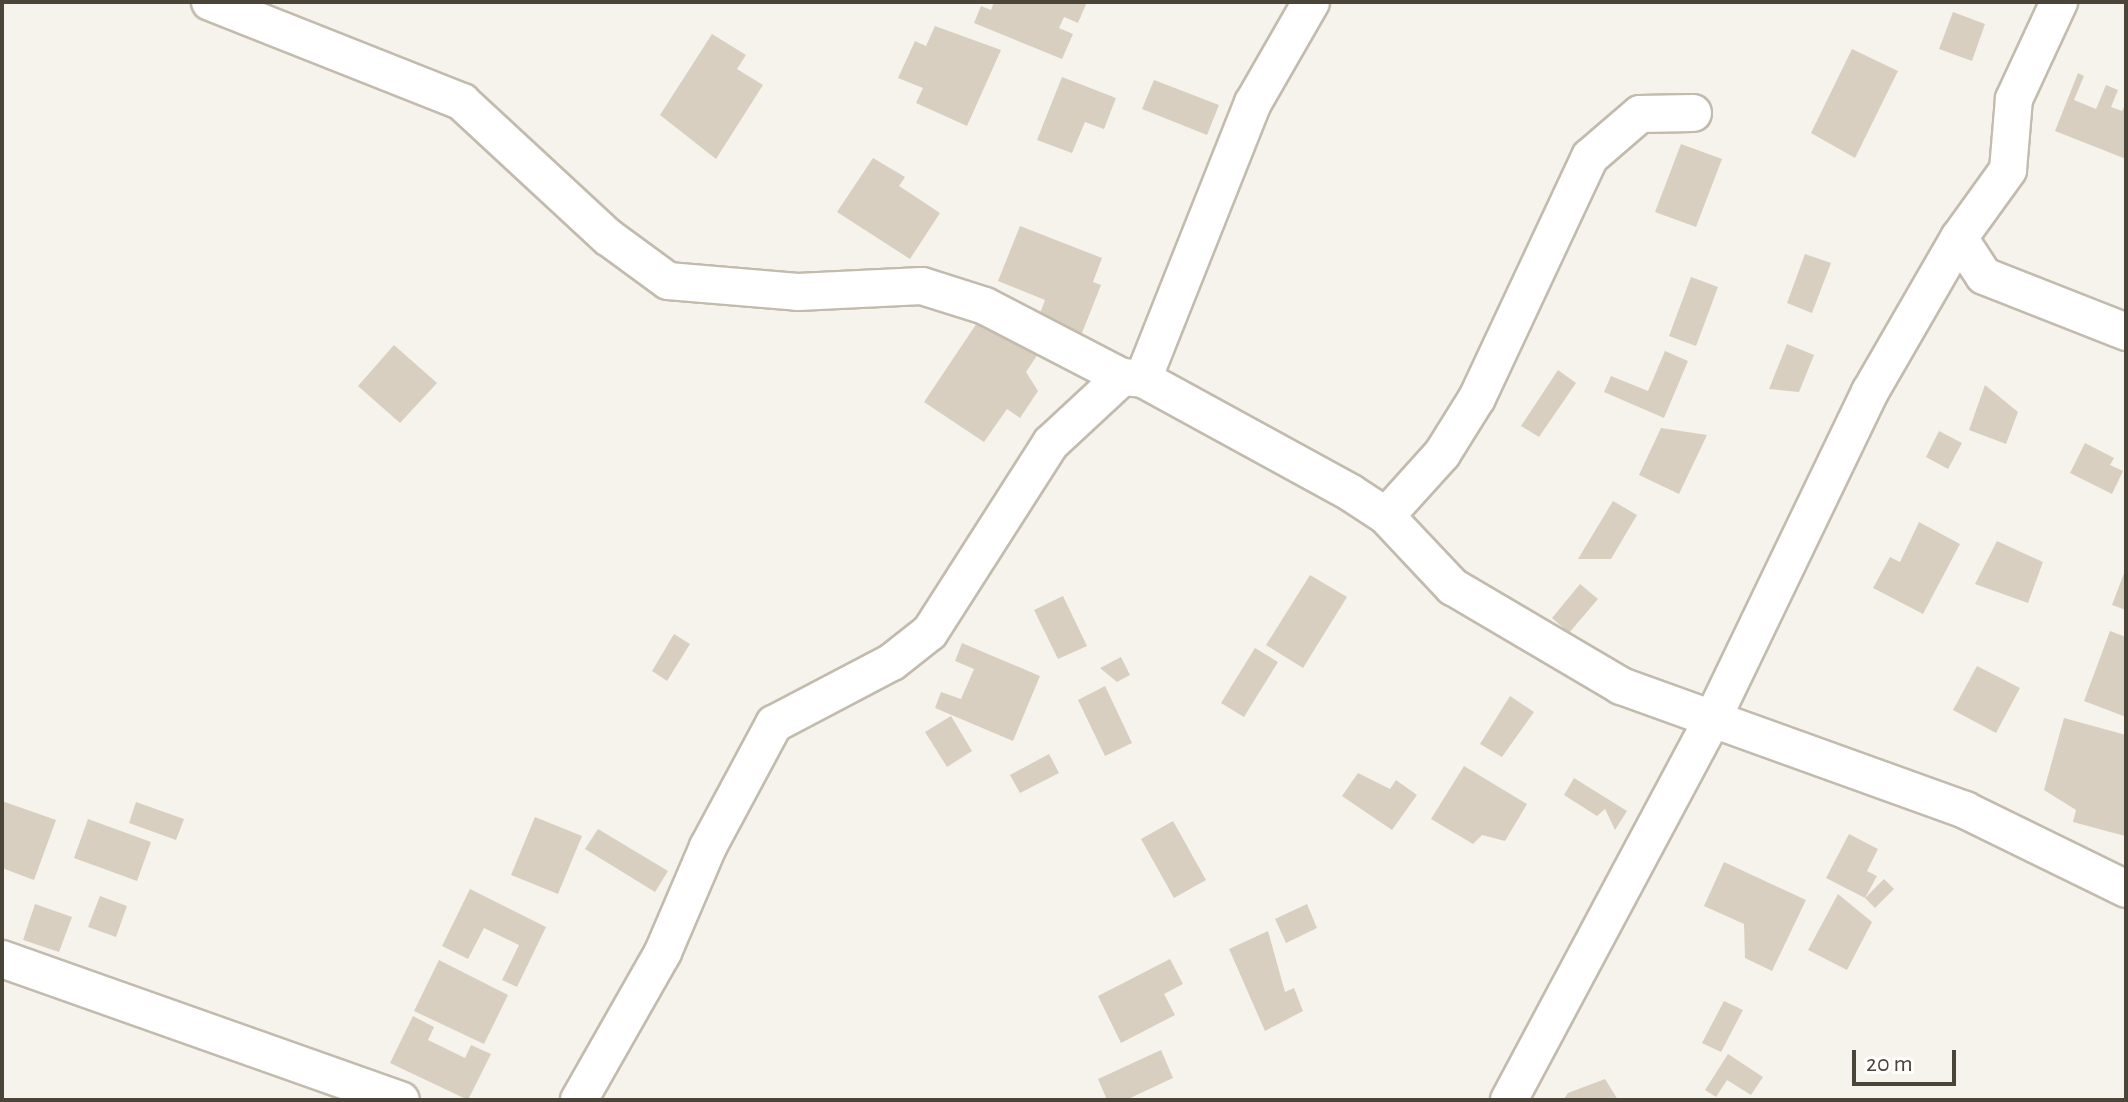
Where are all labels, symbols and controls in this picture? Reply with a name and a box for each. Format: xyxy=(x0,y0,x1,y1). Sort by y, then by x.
scale bar xyxy=(1856,1034,1960,1084)
text: 20 m xyxy=(1866,1052,1913,1076)

